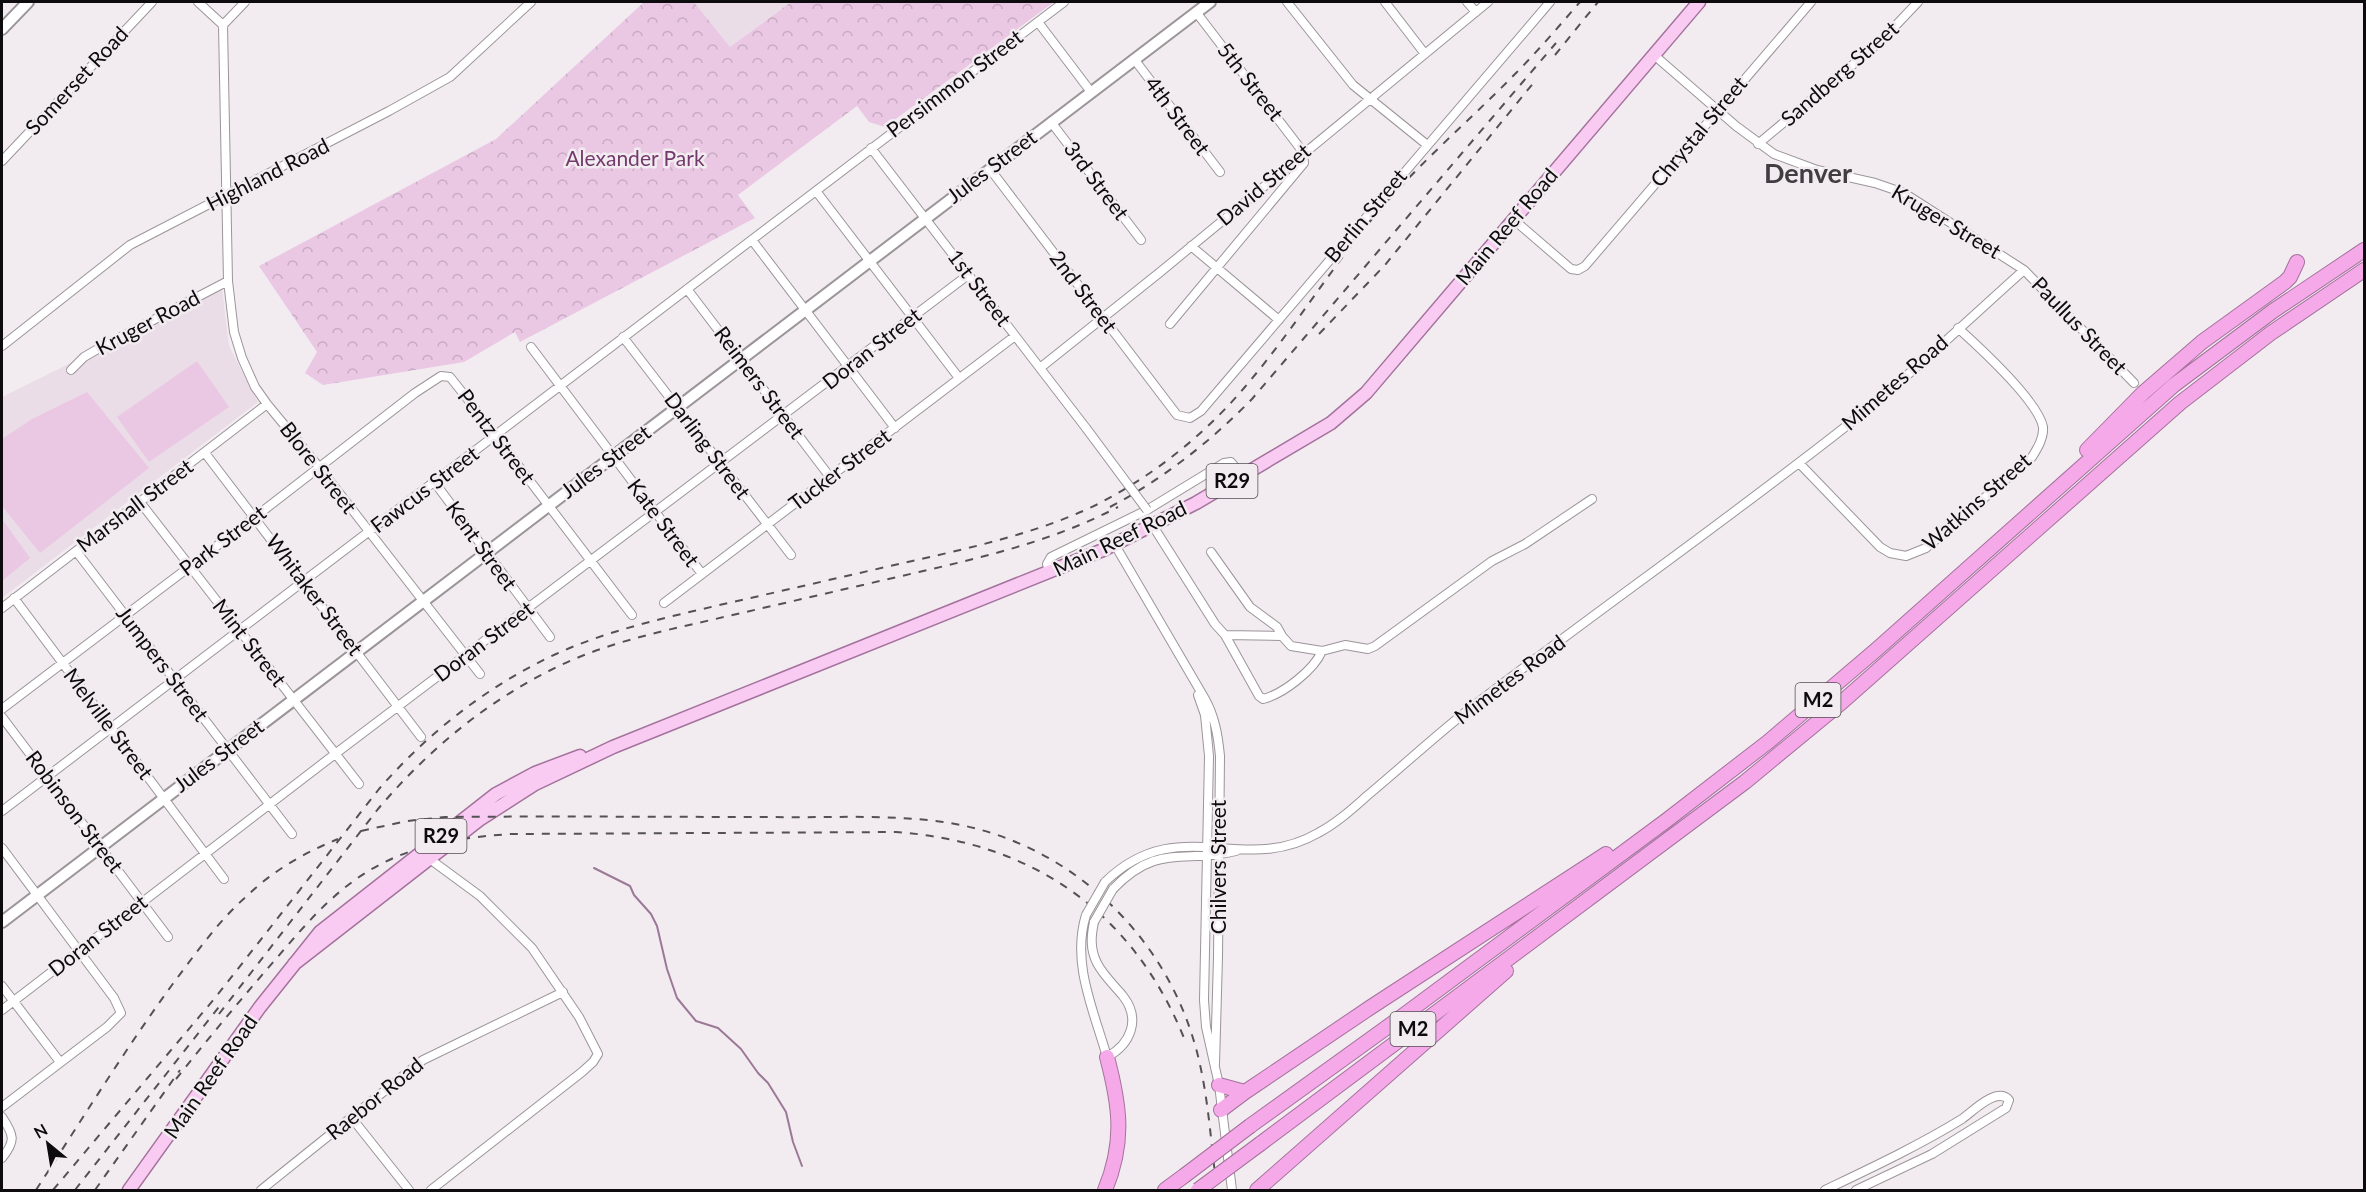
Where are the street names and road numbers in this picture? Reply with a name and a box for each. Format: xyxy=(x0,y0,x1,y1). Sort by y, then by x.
street label: Sandberg Street xyxy=(1775,15,1903,131)
street label: Somerset Road xyxy=(19,21,132,139)
street label: Persimmon Street xyxy=(881,23,1027,142)
street label: 5th Street xyxy=(1213,37,1290,125)
street label: Chrystal Street xyxy=(1644,70,1752,191)
street label: 4th Street xyxy=(1140,71,1216,160)
street label: Jules Street xyxy=(941,124,1041,208)
street label: Highland Road xyxy=(202,132,333,215)
street label: 3rd Street xyxy=(1060,136,1135,225)
street label: David Street xyxy=(1211,137,1315,230)
street label: Main Reef Road xyxy=(1450,162,1562,290)
street label: Berlin Street xyxy=(1318,163,1412,267)
street label: Kruger Street xyxy=(1888,178,2006,263)
street label: 1st Street xyxy=(943,244,1017,331)
street label: 2nd Street xyxy=(1045,245,1123,337)
street label: Paullus Street xyxy=(2027,271,2133,379)
street label: Kruger Road xyxy=(91,284,204,360)
street label: Doran Street xyxy=(817,301,926,394)
street label: Reimers Street xyxy=(710,321,811,444)
street label: Mimetes Road xyxy=(1836,329,1952,435)
street label: Pentz Street xyxy=(453,384,541,489)
street label: Darling Street xyxy=(660,387,757,504)
street label: Blore Street xyxy=(276,416,363,518)
street label: Jules Street xyxy=(555,419,655,503)
street label: Tucker Street xyxy=(783,422,895,515)
street label: Fawcus Street xyxy=(365,440,483,537)
street label: Watkins Street xyxy=(1917,447,2036,555)
street label: Marshall Street xyxy=(71,453,198,557)
road number: R29 xyxy=(1206,464,1258,498)
street label: Kate Street xyxy=(623,473,706,571)
street label: Main Reef Road xyxy=(1049,495,1190,581)
street label: Kent Street xyxy=(442,496,523,595)
street label: Park Street xyxy=(174,499,271,580)
street label: Whitaker Street xyxy=(261,529,369,660)
street label: Mint Street xyxy=(208,593,292,691)
street label: Doran Street xyxy=(428,595,538,686)
street label: Jumpers Street xyxy=(112,601,215,726)
street label: Mimetes Road xyxy=(1449,629,1569,729)
street label: Melville Street xyxy=(59,663,159,784)
road number: M2 xyxy=(1796,683,1840,717)
street label: Jules Street xyxy=(168,713,268,797)
street label: Robinson Street xyxy=(21,745,129,877)
street label: Chilvers Street xyxy=(1205,799,1230,934)
road number: R29 xyxy=(416,819,466,853)
street label: Doran Street xyxy=(43,888,152,981)
street label: Main Reef Road xyxy=(158,1009,262,1143)
road number: M2 xyxy=(1390,1012,1436,1046)
street label: Raebor Road xyxy=(321,1051,428,1144)

